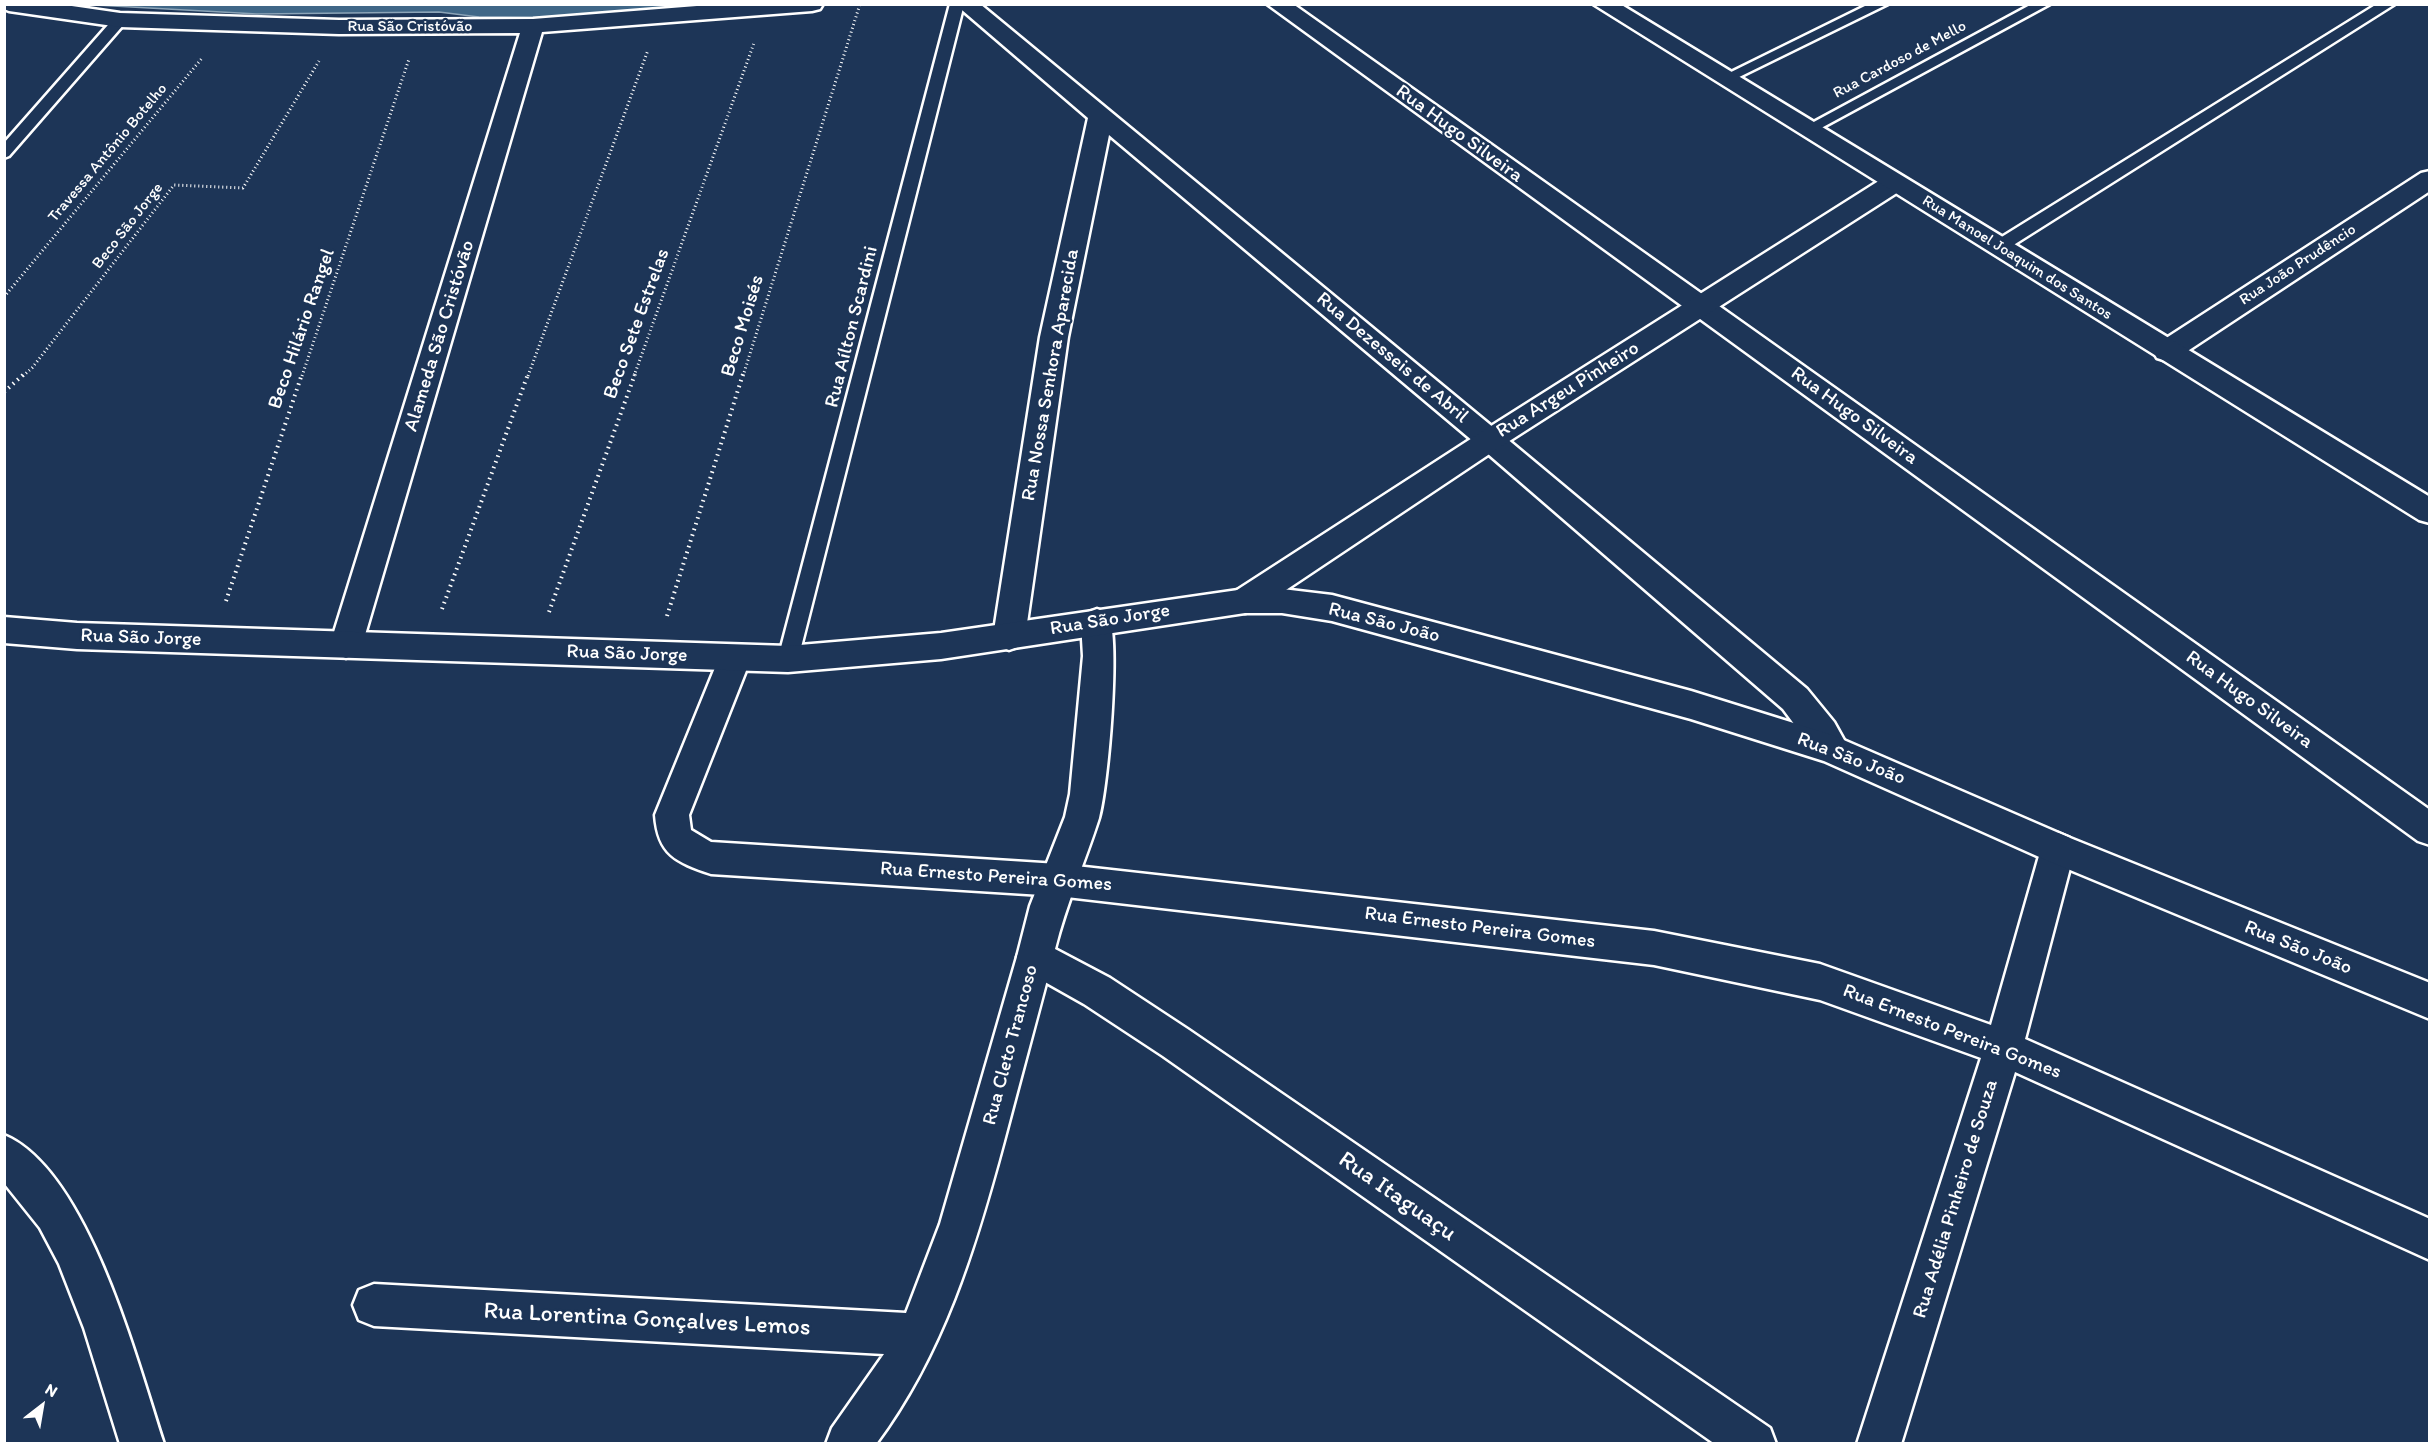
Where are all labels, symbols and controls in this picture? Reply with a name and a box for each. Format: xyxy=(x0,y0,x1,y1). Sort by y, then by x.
street label: Rua São Cristóvão xyxy=(348,17,472,37)
street label: Rua Cardoso de Mello xyxy=(1830,17,1970,103)
street label: Travessa Antônio Botelho xyxy=(44,80,172,226)
street label: Rua Hugo Silveira xyxy=(1391,80,1527,188)
street label: Beco São Jorge xyxy=(88,179,168,273)
street label: Rua Manoel Joaquim dos Santos xyxy=(1918,191,2116,325)
street label: Rua João Prudêncio xyxy=(2236,220,2360,310)
street label: Alameda São Cristóvão xyxy=(399,237,481,435)
street label: Rua Aílton Scardini xyxy=(820,244,884,410)
street label: Beco Hilário Rangel xyxy=(263,246,341,412)
street label: Beco Sete Estrelas xyxy=(599,246,675,402)
street label: Rua Nossa Senhora Aparecida xyxy=(1017,247,1085,503)
street label: Beco Moisés xyxy=(716,272,770,380)
street label: Rua Dezesseis de Abril xyxy=(1311,287,1473,429)
street label: Rua Argeu Pinheiro xyxy=(1492,336,1644,444)
street label: Rua Hugo Silveira xyxy=(1786,362,1922,470)
street label: Rua São João xyxy=(1326,598,1442,648)
street label: Rua São Jorge xyxy=(1048,599,1172,641)
street label: Rua São Jorge xyxy=(80,624,202,652)
street label: Rua São Jorge xyxy=(566,640,688,668)
street label: Rua Hugo Silveira xyxy=(2181,646,2317,754)
street label: Rua São João xyxy=(1793,727,1909,791)
street label: Rua Ernesto Pereira Gomes xyxy=(879,857,1113,897)
street label: Rua Ernesto Pereira Gomes xyxy=(1363,902,1597,954)
street label: Rua São João xyxy=(2241,916,2355,980)
street label: Rua Cleto Trancoso xyxy=(978,962,1044,1128)
street label: Rua Ernesto Pereira Gomes xyxy=(1839,979,2065,1085)
street label: Rua Adélia Pinheiro de Souza xyxy=(1908,1077,2004,1321)
street label: Rua Itaguaçu xyxy=(1332,1146,1462,1248)
street label: Rua Lorentina Gonçalves Lemos xyxy=(483,1297,811,1343)
north arrow xyxy=(12,1376,72,1436)
text: N xyxy=(42,1379,61,1401)

